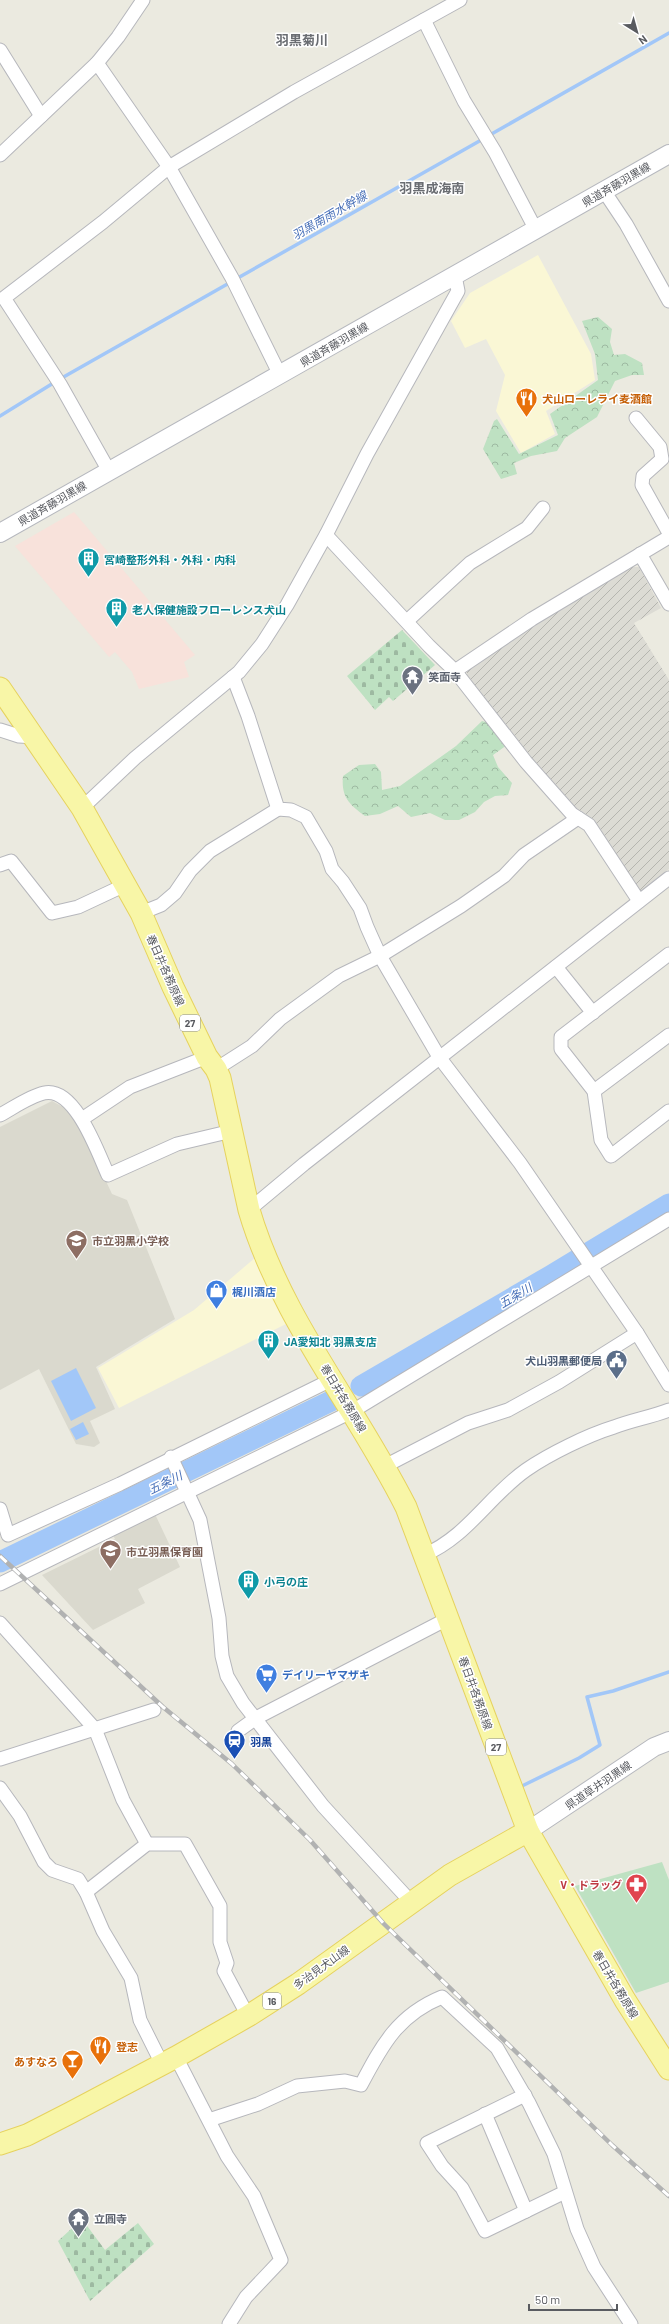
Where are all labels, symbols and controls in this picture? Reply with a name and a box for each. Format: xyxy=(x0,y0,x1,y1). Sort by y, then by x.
north arrow xyxy=(617,12,657,52)
district label: 羽黒菊川 xyxy=(276,32,328,48)
text: N xyxy=(636,33,650,48)
street label: 県道斉藤羽黒線 xyxy=(579,159,653,209)
district label: 羽黒成海南 xyxy=(399,180,465,196)
water label: 羽黒南雨水幹線 xyxy=(289,187,371,242)
street label: 県道斉藤羽黒線 xyxy=(297,319,371,369)
restaurant icon: 犬山ローレライ麦酒館 xyxy=(513,385,539,418)
place label: 犬山ローレライ麦酒館 xyxy=(542,392,652,405)
street label: 県道斉藤羽黒線 xyxy=(15,478,89,528)
building icon: 宮崎整形外科・外科・内科 xyxy=(76,546,102,579)
place label: 宮崎整形外科・外科・内科 xyxy=(104,553,236,566)
building icon: 老人保健施設フローレンス犬山 xyxy=(103,596,129,629)
place label: 老人保健施設フローレンス犬山 xyxy=(132,603,286,616)
temple icon: 笑面寺 xyxy=(399,663,425,696)
place label: 笑面寺 xyxy=(428,670,461,683)
street label: 春日井各務原線 xyxy=(144,932,188,1008)
road number: 27 xyxy=(180,1015,200,1031)
school or university icon: 市立羽黒小学校 xyxy=(63,1227,89,1260)
place label: 市立羽黒小学校 xyxy=(92,1234,169,1247)
shop icon: 梶川酒店 xyxy=(204,1278,230,1311)
water label: 五条川 xyxy=(496,1279,536,1310)
place label: 梶川酒店 xyxy=(232,1285,276,1298)
building icon: JA愛知北 羽黒支店 xyxy=(256,1328,282,1361)
place label: JA愛知北 羽黒支店 xyxy=(284,1335,377,1348)
public building icon: 犬山羽黒郵便局 xyxy=(604,1347,630,1380)
place label: 犬山羽黒郵便局 xyxy=(525,1354,602,1367)
street label: 春日井各務原線 xyxy=(319,1362,369,1434)
water label: 五条川 xyxy=(146,1467,186,1496)
school or university icon: 市立羽黒保育園 xyxy=(98,1538,124,1571)
place label: 市立羽黒保育園 xyxy=(126,1545,203,1558)
building icon: 小弓の庄 xyxy=(236,1568,262,1601)
place label: 小弓の庄 xyxy=(264,1575,308,1588)
street label: 春日井各務原線 xyxy=(457,1655,495,1731)
supermarket icon: デイリーヤマザキ xyxy=(253,1661,279,1694)
place label: デイリーヤマザキ xyxy=(282,1668,370,1681)
station icon: 羽黒 xyxy=(222,1728,248,1761)
place label: 羽黒 xyxy=(250,1735,272,1748)
road number: 27 xyxy=(486,1739,506,1755)
street label: 県道草井羽黒線 xyxy=(562,1758,634,1812)
pharmacy icon: V・ドラッグ xyxy=(624,1871,650,1904)
place label: V・ドラッグ xyxy=(560,1878,622,1891)
street label: 多治見犬山線 xyxy=(290,1942,352,1992)
street label: 春日井各務原線 xyxy=(591,1948,641,2020)
road number: 16 xyxy=(263,1993,281,2009)
restaurant icon: 登志 xyxy=(88,2033,114,2066)
place label: 登志 xyxy=(116,2040,138,2053)
bar icon: あすなろ xyxy=(60,2048,86,2081)
place label: あすなろ xyxy=(14,2055,58,2068)
temple icon: 立圓寺 xyxy=(65,2205,91,2238)
place label: 立圓寺 xyxy=(94,2212,127,2225)
scale bar xyxy=(529,2286,617,2312)
text: 50 m xyxy=(535,2292,560,2306)

